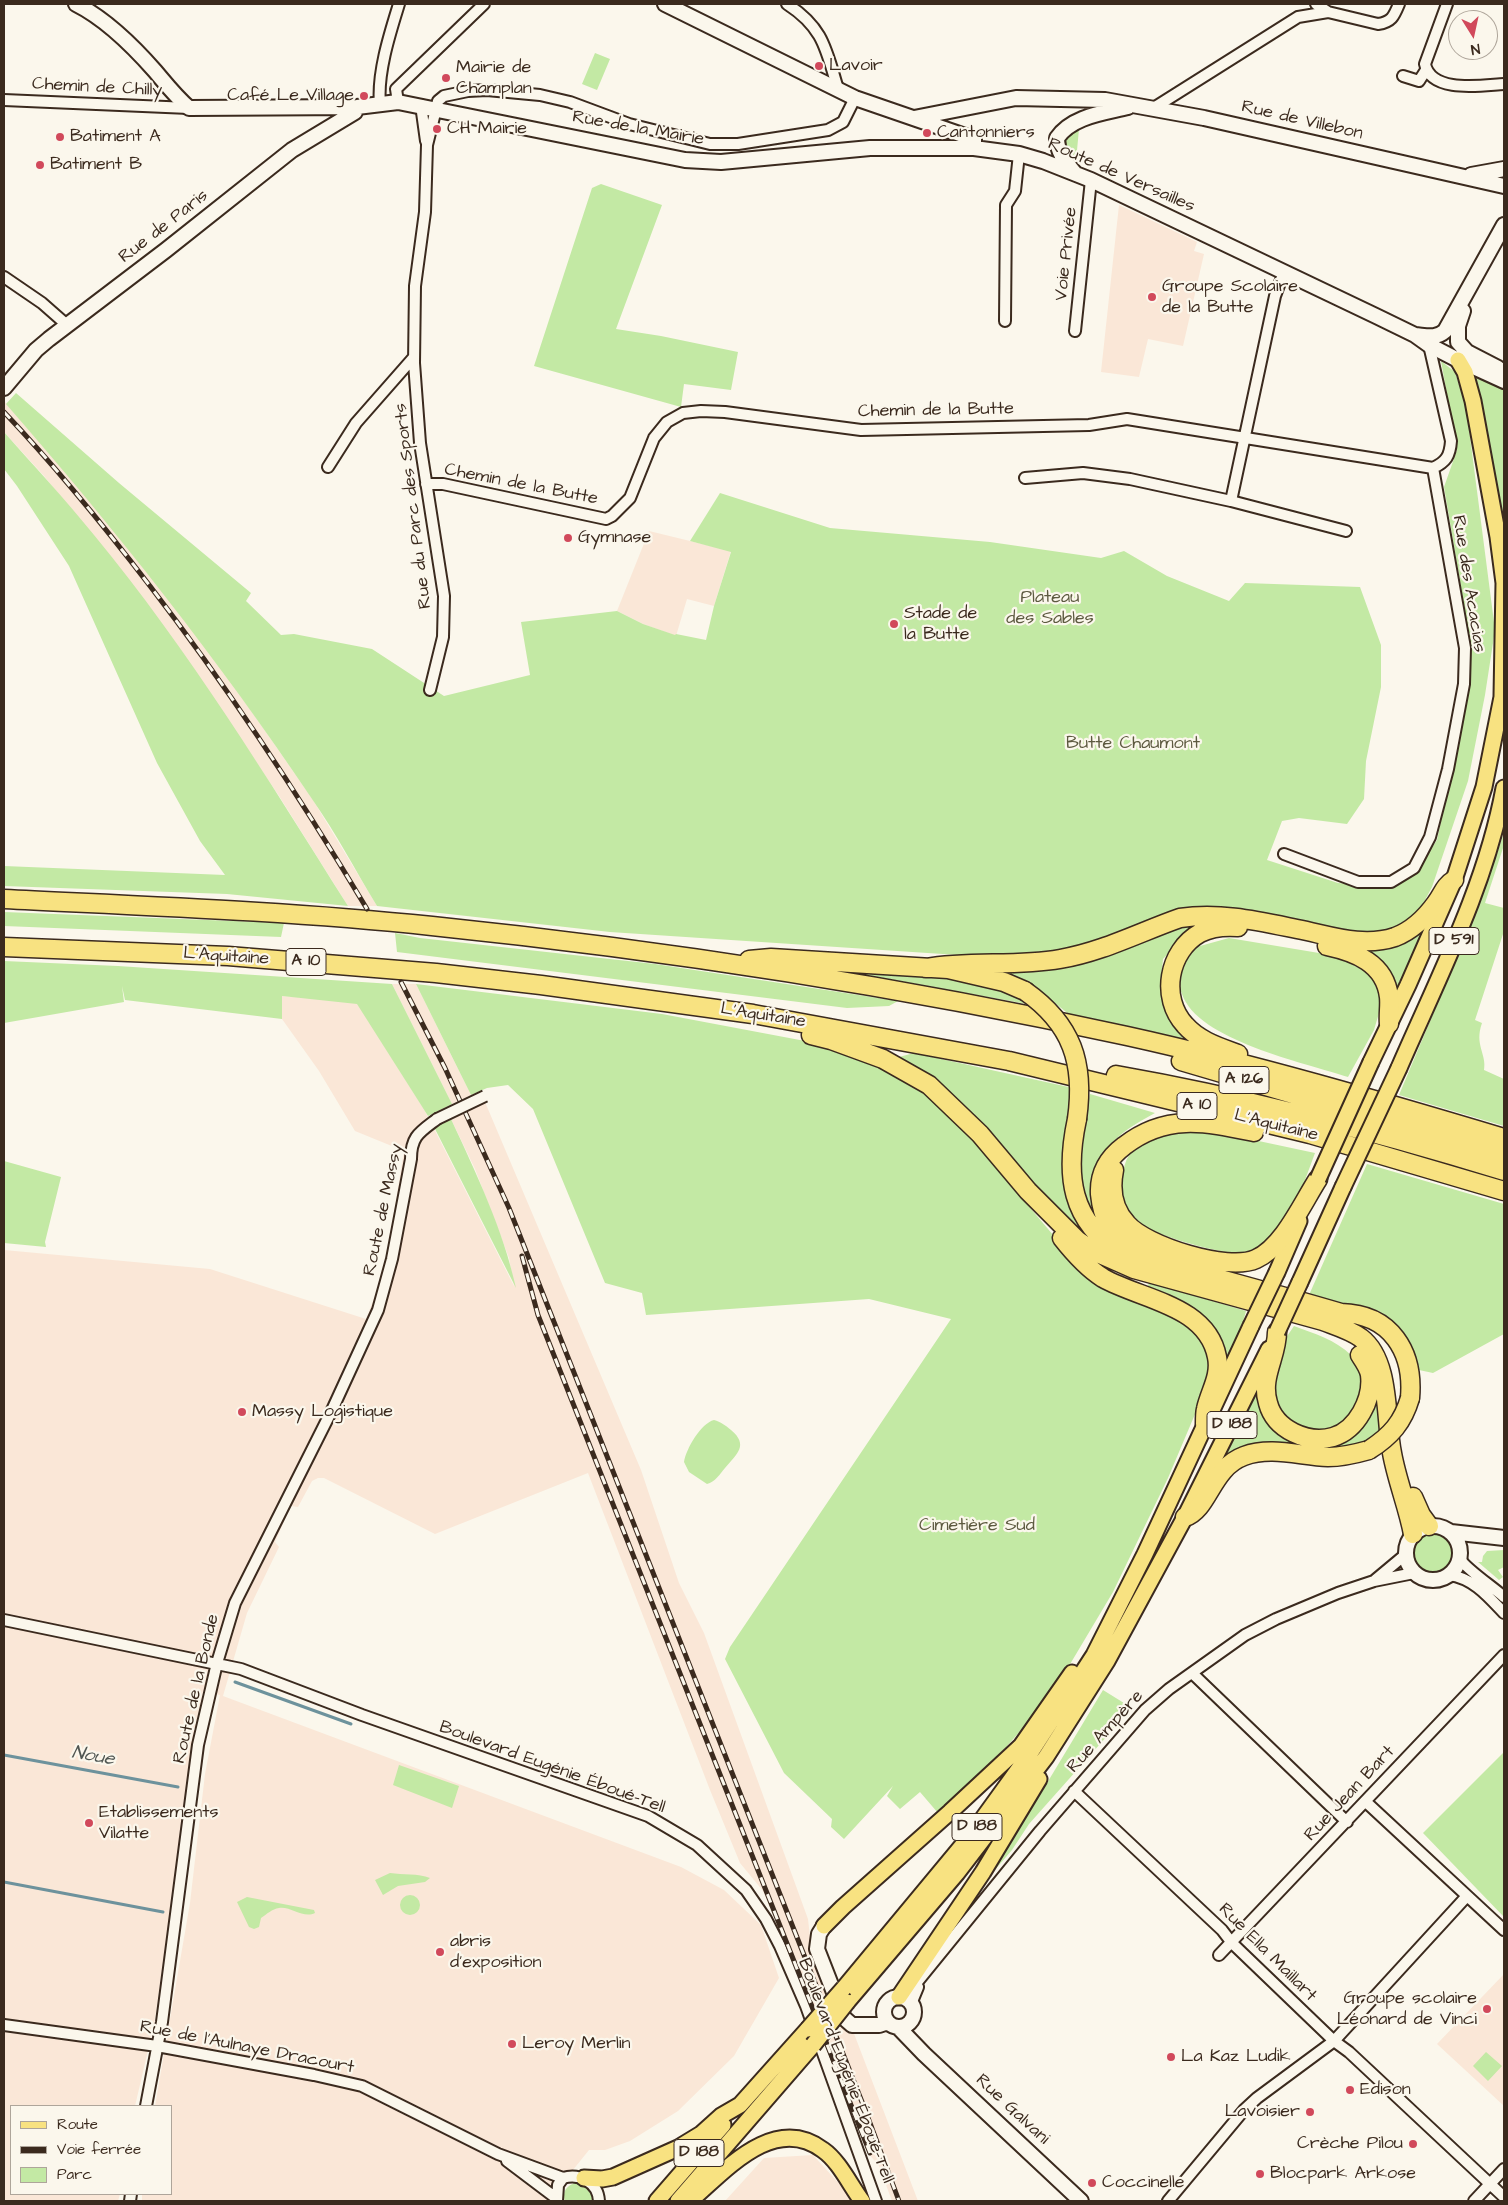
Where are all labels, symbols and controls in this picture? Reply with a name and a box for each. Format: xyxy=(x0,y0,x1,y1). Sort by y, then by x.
north arrow xyxy=(1448,10,1498,60)
text: N xyxy=(1469,38,1481,59)
place label: Lavoir xyxy=(829,55,883,77)
place label: Mairie de Champlan xyxy=(456,57,532,100)
marker: Lavoir xyxy=(813,60,825,72)
marker: Mairie de Champlan xyxy=(440,72,452,84)
street label: Chemin de Chilly xyxy=(31,74,163,102)
place label: Café Le Village xyxy=(227,85,354,107)
marker: Café Le Village xyxy=(358,90,370,102)
street label: Rue de Villebon xyxy=(1239,97,1365,145)
street label: Rue de la Mairie xyxy=(570,107,706,151)
place label: CH Mairie xyxy=(447,118,527,140)
place label: Cantonniers xyxy=(937,122,1035,144)
marker: CH Mairie xyxy=(431,123,443,135)
place label: Batiment A xyxy=(70,126,161,148)
marker: Cantonniers xyxy=(921,127,933,139)
marker: Batiment A xyxy=(54,131,66,143)
street label: Route de Versailles xyxy=(1044,134,1198,218)
place label: Batiment B xyxy=(50,154,142,176)
marker: Batiment B xyxy=(34,159,46,171)
street label: Rue de Paris xyxy=(115,185,213,269)
street label: Voie Privée xyxy=(1051,206,1083,302)
place label: Groupe Scolaire de la Butte xyxy=(1162,276,1298,318)
marker: Groupe Scolaire de la Butte xyxy=(1146,291,1158,303)
street label: Chemin de la Butte xyxy=(858,399,1014,423)
street label: Rue du Parc des Sports xyxy=(391,402,437,610)
street label: Chemin de la Butte xyxy=(442,460,600,510)
street label: Rue des Acacias xyxy=(1446,514,1490,654)
place label: Gymnase xyxy=(578,527,651,549)
marker: Gymnase xyxy=(562,532,574,544)
park label: Plateau des Sables xyxy=(1006,587,1094,630)
place label: Stade de la Butte xyxy=(904,603,977,646)
marker: Stade de la Butte xyxy=(888,618,900,630)
park label: Butte Chaumont xyxy=(1066,733,1200,755)
road number: D 591 xyxy=(1429,928,1479,954)
street label: L'Aquitaine xyxy=(182,943,270,971)
road number: A 10 xyxy=(286,949,326,976)
street label: L'Aquitaine xyxy=(719,999,807,1033)
road number: A 126 xyxy=(1219,1066,1269,1094)
road number: A 10 xyxy=(1177,1092,1217,1120)
street label: L'Aquitaine xyxy=(1232,1105,1320,1147)
street label: Route de Massy xyxy=(359,1142,409,1278)
place label: Massy Logistique xyxy=(252,1401,393,1423)
marker: Massy Logistique xyxy=(236,1406,248,1418)
road number: D 188 xyxy=(1207,1412,1257,1438)
park label: Cimetière Sud xyxy=(919,1515,1035,1537)
street label: Route de la Bonde xyxy=(169,1612,225,1766)
street label: Rue Ampère xyxy=(1063,1686,1149,1778)
street label: Boulevard Eugénie Éboué-Tell xyxy=(436,1717,668,1819)
water label: Noue xyxy=(70,1742,116,1772)
street label: Rue Jean Bart xyxy=(1300,1742,1400,1846)
place label: Etablissements Vilatte xyxy=(99,1802,219,1845)
road number: D 188 xyxy=(952,1814,1002,1840)
marker: Etablissements Vilatte xyxy=(83,1817,95,1829)
street label: Rue Ella Maillart xyxy=(1213,1899,1321,2007)
place label: abris d’exposition xyxy=(450,1931,541,1974)
marker: abris d’exposition xyxy=(434,1946,446,1958)
street label: Boulevard Eugénie Éboué-Tell xyxy=(792,1956,898,2186)
place label: Groupe scolaire Léonard de Vinci xyxy=(1337,1988,1477,2030)
marker: Groupe scolaire Léonard de Vinci xyxy=(1481,2003,1493,2015)
street label: Rue de l'Aulnaye Dracourt xyxy=(138,2017,356,2079)
place label: Leroy Merlin xyxy=(522,2033,630,2055)
marker: Leroy Merlin xyxy=(506,2038,518,2050)
place label: La Kaz Ludik xyxy=(1181,2046,1291,2068)
marker: La Kaz Ludik xyxy=(1165,2051,1177,2063)
street label: Rue Galvani xyxy=(970,2070,1054,2150)
place label: Edison xyxy=(1360,2079,1411,2101)
marker: Edison xyxy=(1344,2084,1356,2096)
place label: Lavoisier xyxy=(1225,2101,1300,2123)
legend xyxy=(10,2105,172,2195)
marker: Lavoisier xyxy=(1304,2106,1316,2118)
text: Route xyxy=(57,2114,98,2135)
place label: Crèche Pilou xyxy=(1297,2133,1403,2155)
marker: Crèche Pilou xyxy=(1407,2138,1419,2150)
text: Voie ferrée xyxy=(57,2139,141,2160)
road number: D 188 xyxy=(674,2140,724,2166)
place label: Blocpark Arkose xyxy=(1270,2163,1416,2185)
text: Parc xyxy=(57,2164,92,2185)
marker: Blocpark Arkose xyxy=(1254,2168,1266,2180)
place label: Coccinelle xyxy=(1102,2172,1185,2194)
marker: Coccinelle xyxy=(1086,2177,1098,2189)

